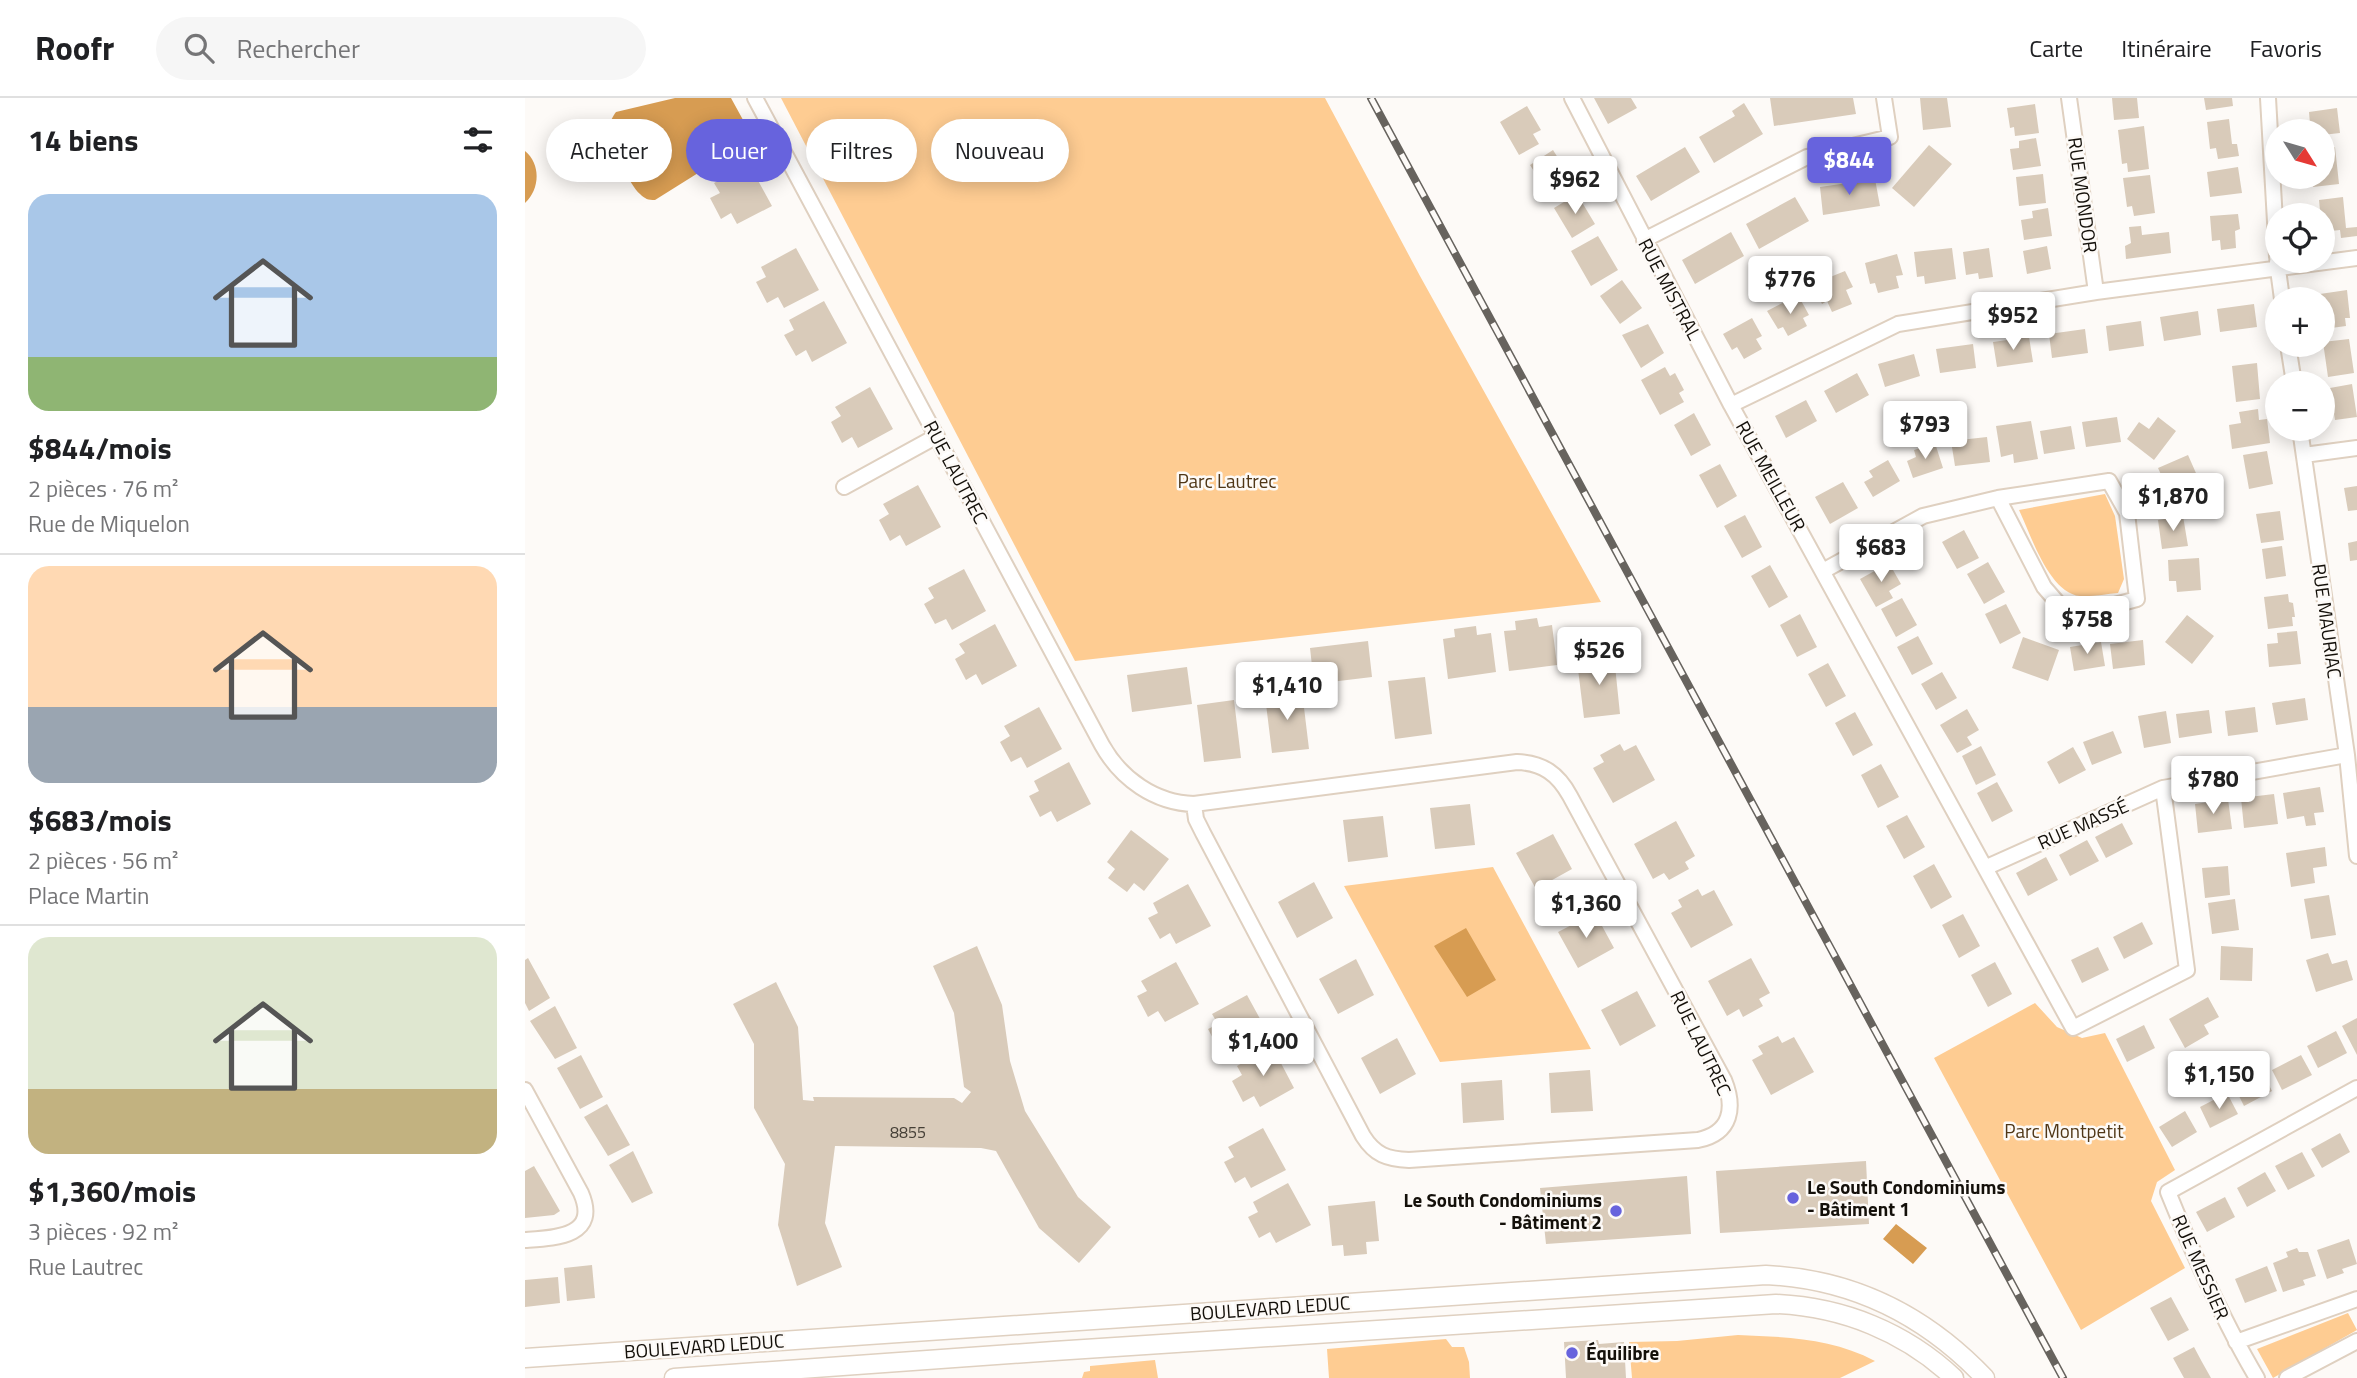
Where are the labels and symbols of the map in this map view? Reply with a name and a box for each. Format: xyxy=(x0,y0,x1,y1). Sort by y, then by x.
north arrow xyxy=(2265,119,2335,189)
street label: RUE MONDOR xyxy=(2061,135,2106,255)
pin: $844 xyxy=(1808,138,1890,197)
pin: $962 xyxy=(1534,156,1616,216)
street label: RUE MISTRAL xyxy=(1631,233,1709,345)
pin: $776 xyxy=(1749,256,1831,316)
pin: $952 xyxy=(1972,292,2054,352)
pin: $793 xyxy=(1884,402,1966,461)
street label: RUE LAUTREC xyxy=(917,415,996,529)
street label: RUE MEILLEUR xyxy=(1729,415,1814,536)
park label: Parc Lautrec xyxy=(1177,466,1277,495)
pin: $1,870 xyxy=(2116,474,2230,533)
pin: $683 xyxy=(1840,524,1922,584)
street label: RUE MAURIAC xyxy=(2305,562,2350,680)
pin: $758 xyxy=(2046,596,2128,656)
pin: $526 xyxy=(1558,628,1640,687)
pin: $1,410 xyxy=(1230,662,1344,722)
pin: $780 xyxy=(2172,756,2254,816)
street label: RUE MASSÉ xyxy=(2033,791,2133,856)
pin: $1,360 xyxy=(1529,880,1643,940)
street label: RUE LAUTREC xyxy=(1664,985,1739,1100)
pin: $1,400 xyxy=(1206,1018,1320,1078)
pin: $1,150 xyxy=(2162,1052,2276,1111)
park label: Parc Montpetit xyxy=(2004,1116,2124,1145)
house number: 8855 xyxy=(890,1120,926,1144)
place label: Le South Condominiums - Bâtiment 1 xyxy=(1807,1172,2005,1223)
place label: Le South Condominiums - Bâtiment 2 xyxy=(1404,1185,1602,1236)
marker: Le South Condominiums - Bâtiment 1 xyxy=(1785,1190,1801,1206)
marker: Le South Condominiums - Bâtiment 2 xyxy=(1608,1203,1624,1219)
street label: RUE MESSIER xyxy=(2165,1209,2238,1324)
street label: BOULEVARD LEDUC xyxy=(1189,1287,1351,1328)
street label: BOULEVARD LEDUC xyxy=(623,1325,785,1366)
place label: Équilibre xyxy=(1586,1338,1660,1367)
marker: Équilibre xyxy=(1564,1345,1580,1361)

